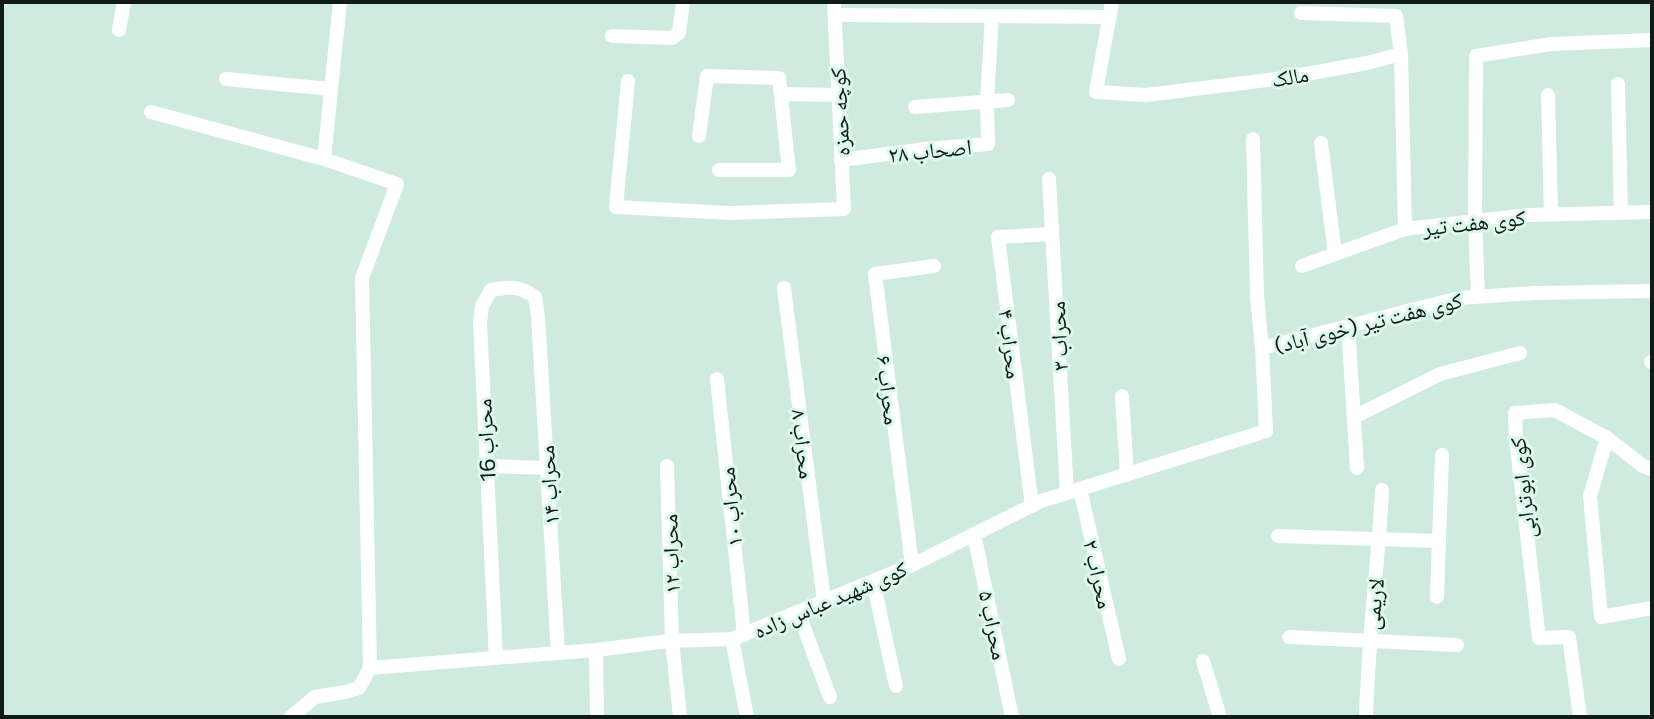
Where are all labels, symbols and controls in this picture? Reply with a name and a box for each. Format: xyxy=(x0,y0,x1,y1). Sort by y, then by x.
street label: مالک xyxy=(1269,60,1311,92)
street label: کوچه حمزه xyxy=(823,67,855,157)
street label: اصحاب ۲۸ xyxy=(887,132,973,168)
street label: کوی هفت تیر xyxy=(1420,203,1527,242)
street label: کوی هفت تیر (خوی آباد) xyxy=(1271,286,1465,359)
street label: محراب ۳ xyxy=(1043,300,1073,372)
street label: محراب ۴ xyxy=(993,308,1029,380)
street label: محراب ۶ xyxy=(871,354,907,426)
street label: محراب 16 xyxy=(469,398,501,482)
street label: محراب ۸ xyxy=(786,408,822,480)
street label: کوی ابوترابی xyxy=(1503,436,1542,540)
street label: محراب ۱۴ xyxy=(532,444,564,526)
street label: محراب ۱۰ xyxy=(712,466,748,548)
street label: محراب ۱۲ xyxy=(655,514,685,594)
street label: محراب ۲ xyxy=(1078,537,1120,611)
street label: کوی شهید عباس زاده xyxy=(749,555,911,644)
street label: لاریمی xyxy=(1357,577,1390,631)
street label: محراب ۵ xyxy=(974,588,1014,662)

